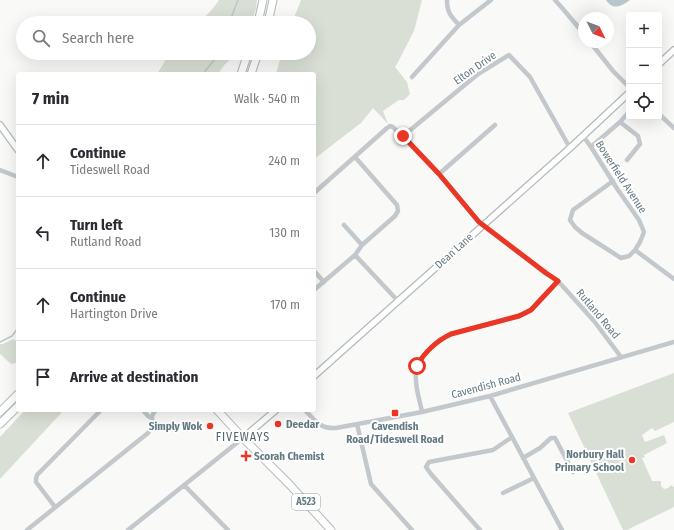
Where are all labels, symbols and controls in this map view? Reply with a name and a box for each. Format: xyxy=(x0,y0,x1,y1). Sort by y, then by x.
north arrow xyxy=(578,12,614,48)
map controls xyxy=(626,12,662,120)
button: + xyxy=(626,12,662,48)
search box xyxy=(16,16,316,60)
icon: search xyxy=(30,27,52,49)
text: Search here xyxy=(62,29,134,47)
button: − xyxy=(626,48,662,84)
street label: Elton Drive xyxy=(451,49,499,87)
button: locate xyxy=(626,84,662,120)
text: 7 min xyxy=(32,88,69,109)
text: Walk · 540 m xyxy=(234,91,300,106)
route end xyxy=(394,127,412,145)
street label: Bowerfield Avenue xyxy=(593,138,649,216)
text: Continue xyxy=(70,144,126,162)
icon: ahead xyxy=(32,150,54,172)
text: 240 m xyxy=(268,153,300,168)
text: Tideswell Road xyxy=(70,162,150,177)
text: Turn left xyxy=(70,216,123,234)
icon: left xyxy=(32,222,54,244)
text: 130 m xyxy=(269,225,300,240)
street label: Dean Lane xyxy=(432,230,476,272)
text: Rutland Road xyxy=(70,234,142,249)
street label: Rutland Road xyxy=(574,287,622,341)
text: Continue xyxy=(70,288,126,306)
icon: ahead xyxy=(32,294,54,316)
text: 170 m xyxy=(270,297,300,312)
text: Hartington Drive xyxy=(70,306,158,321)
route start xyxy=(408,357,426,375)
icon: arrive xyxy=(32,366,54,388)
text: Arrive at destination xyxy=(70,368,198,386)
street label: Cavendish Road xyxy=(450,370,522,402)
marker: Cavendish Road/Tideswell Road xyxy=(390,408,400,418)
place label: Deedar xyxy=(286,418,320,431)
marker: Deedar xyxy=(273,419,283,429)
place label: Simply Wok xyxy=(149,420,202,433)
place label: Cavendish Road/Tideswell Road xyxy=(346,420,444,446)
marker: Simply Wok xyxy=(205,421,215,431)
district label: FIVEWAYS xyxy=(216,430,270,444)
place label: Norbury Hall Primary School xyxy=(555,448,625,474)
place label: Scorah Chemist xyxy=(254,450,324,463)
marker: Scorah Chemist xyxy=(241,451,251,461)
marker: Norbury Hall Primary School xyxy=(627,455,637,465)
road number: A523 xyxy=(292,494,320,510)

